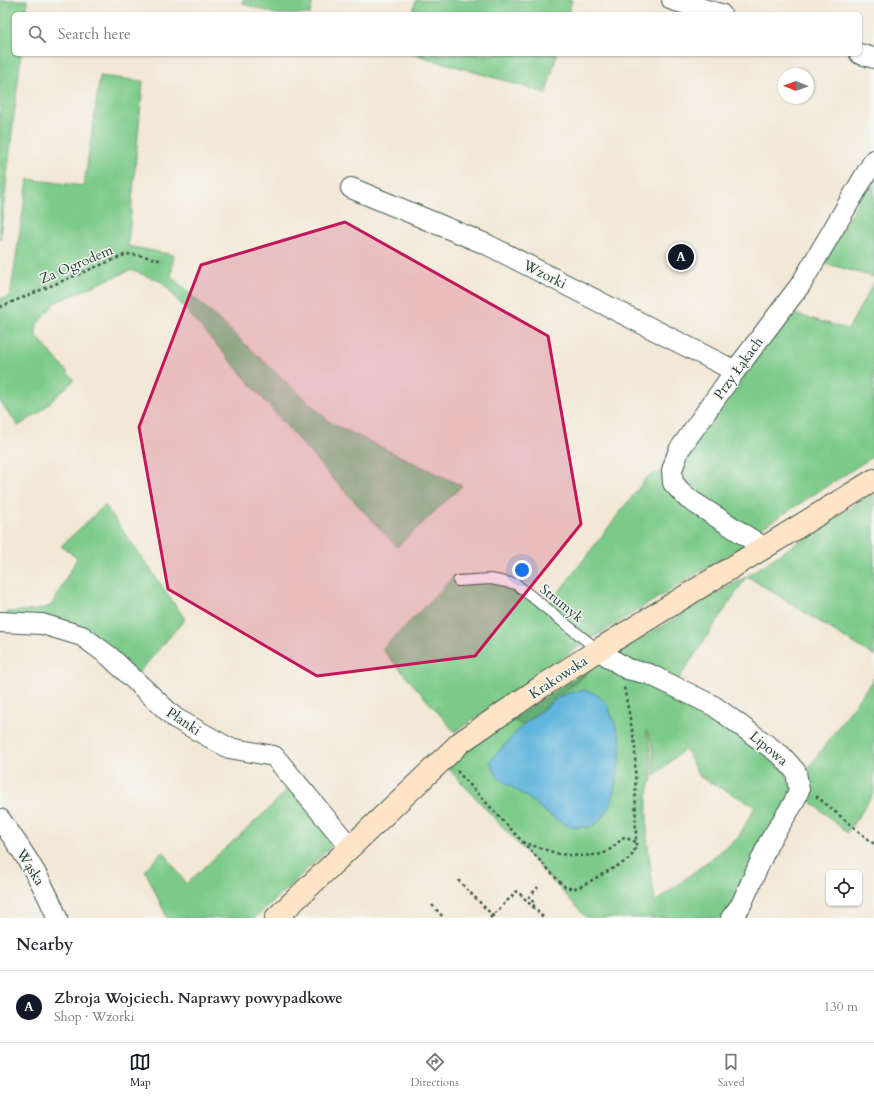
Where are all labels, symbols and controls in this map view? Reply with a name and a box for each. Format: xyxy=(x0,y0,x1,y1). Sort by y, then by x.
search box xyxy=(12,12,862,56)
icon: search xyxy=(26,23,48,45)
text: Search here xyxy=(58,24,131,44)
north arrow xyxy=(778,68,814,104)
street label: Za Ogrodem xyxy=(37,240,116,288)
pin: A xyxy=(668,242,694,272)
street label: Wzorki xyxy=(519,255,570,293)
street label: Przy Łąkach xyxy=(709,333,768,403)
your location xyxy=(512,560,532,580)
street label: Strumyk xyxy=(536,580,588,627)
street label: Krakowska xyxy=(525,651,591,703)
street label: Płanki xyxy=(163,703,205,740)
street label: Lipowa xyxy=(745,727,792,770)
street label: Wąska xyxy=(11,845,49,889)
map controls xyxy=(826,870,862,906)
button: locate xyxy=(826,870,862,906)
text: Nearby xyxy=(16,933,73,956)
text: Zbroja Wojciech. Naprawy powypadkowe xyxy=(54,988,343,1008)
text: A xyxy=(24,998,34,1016)
text: 130 m xyxy=(824,998,858,1016)
text: Shop · Wzorki xyxy=(54,1008,134,1026)
tab: Map xyxy=(129,1051,151,1090)
tab: Directions xyxy=(410,1051,459,1090)
tab: Saved xyxy=(718,1051,745,1090)

